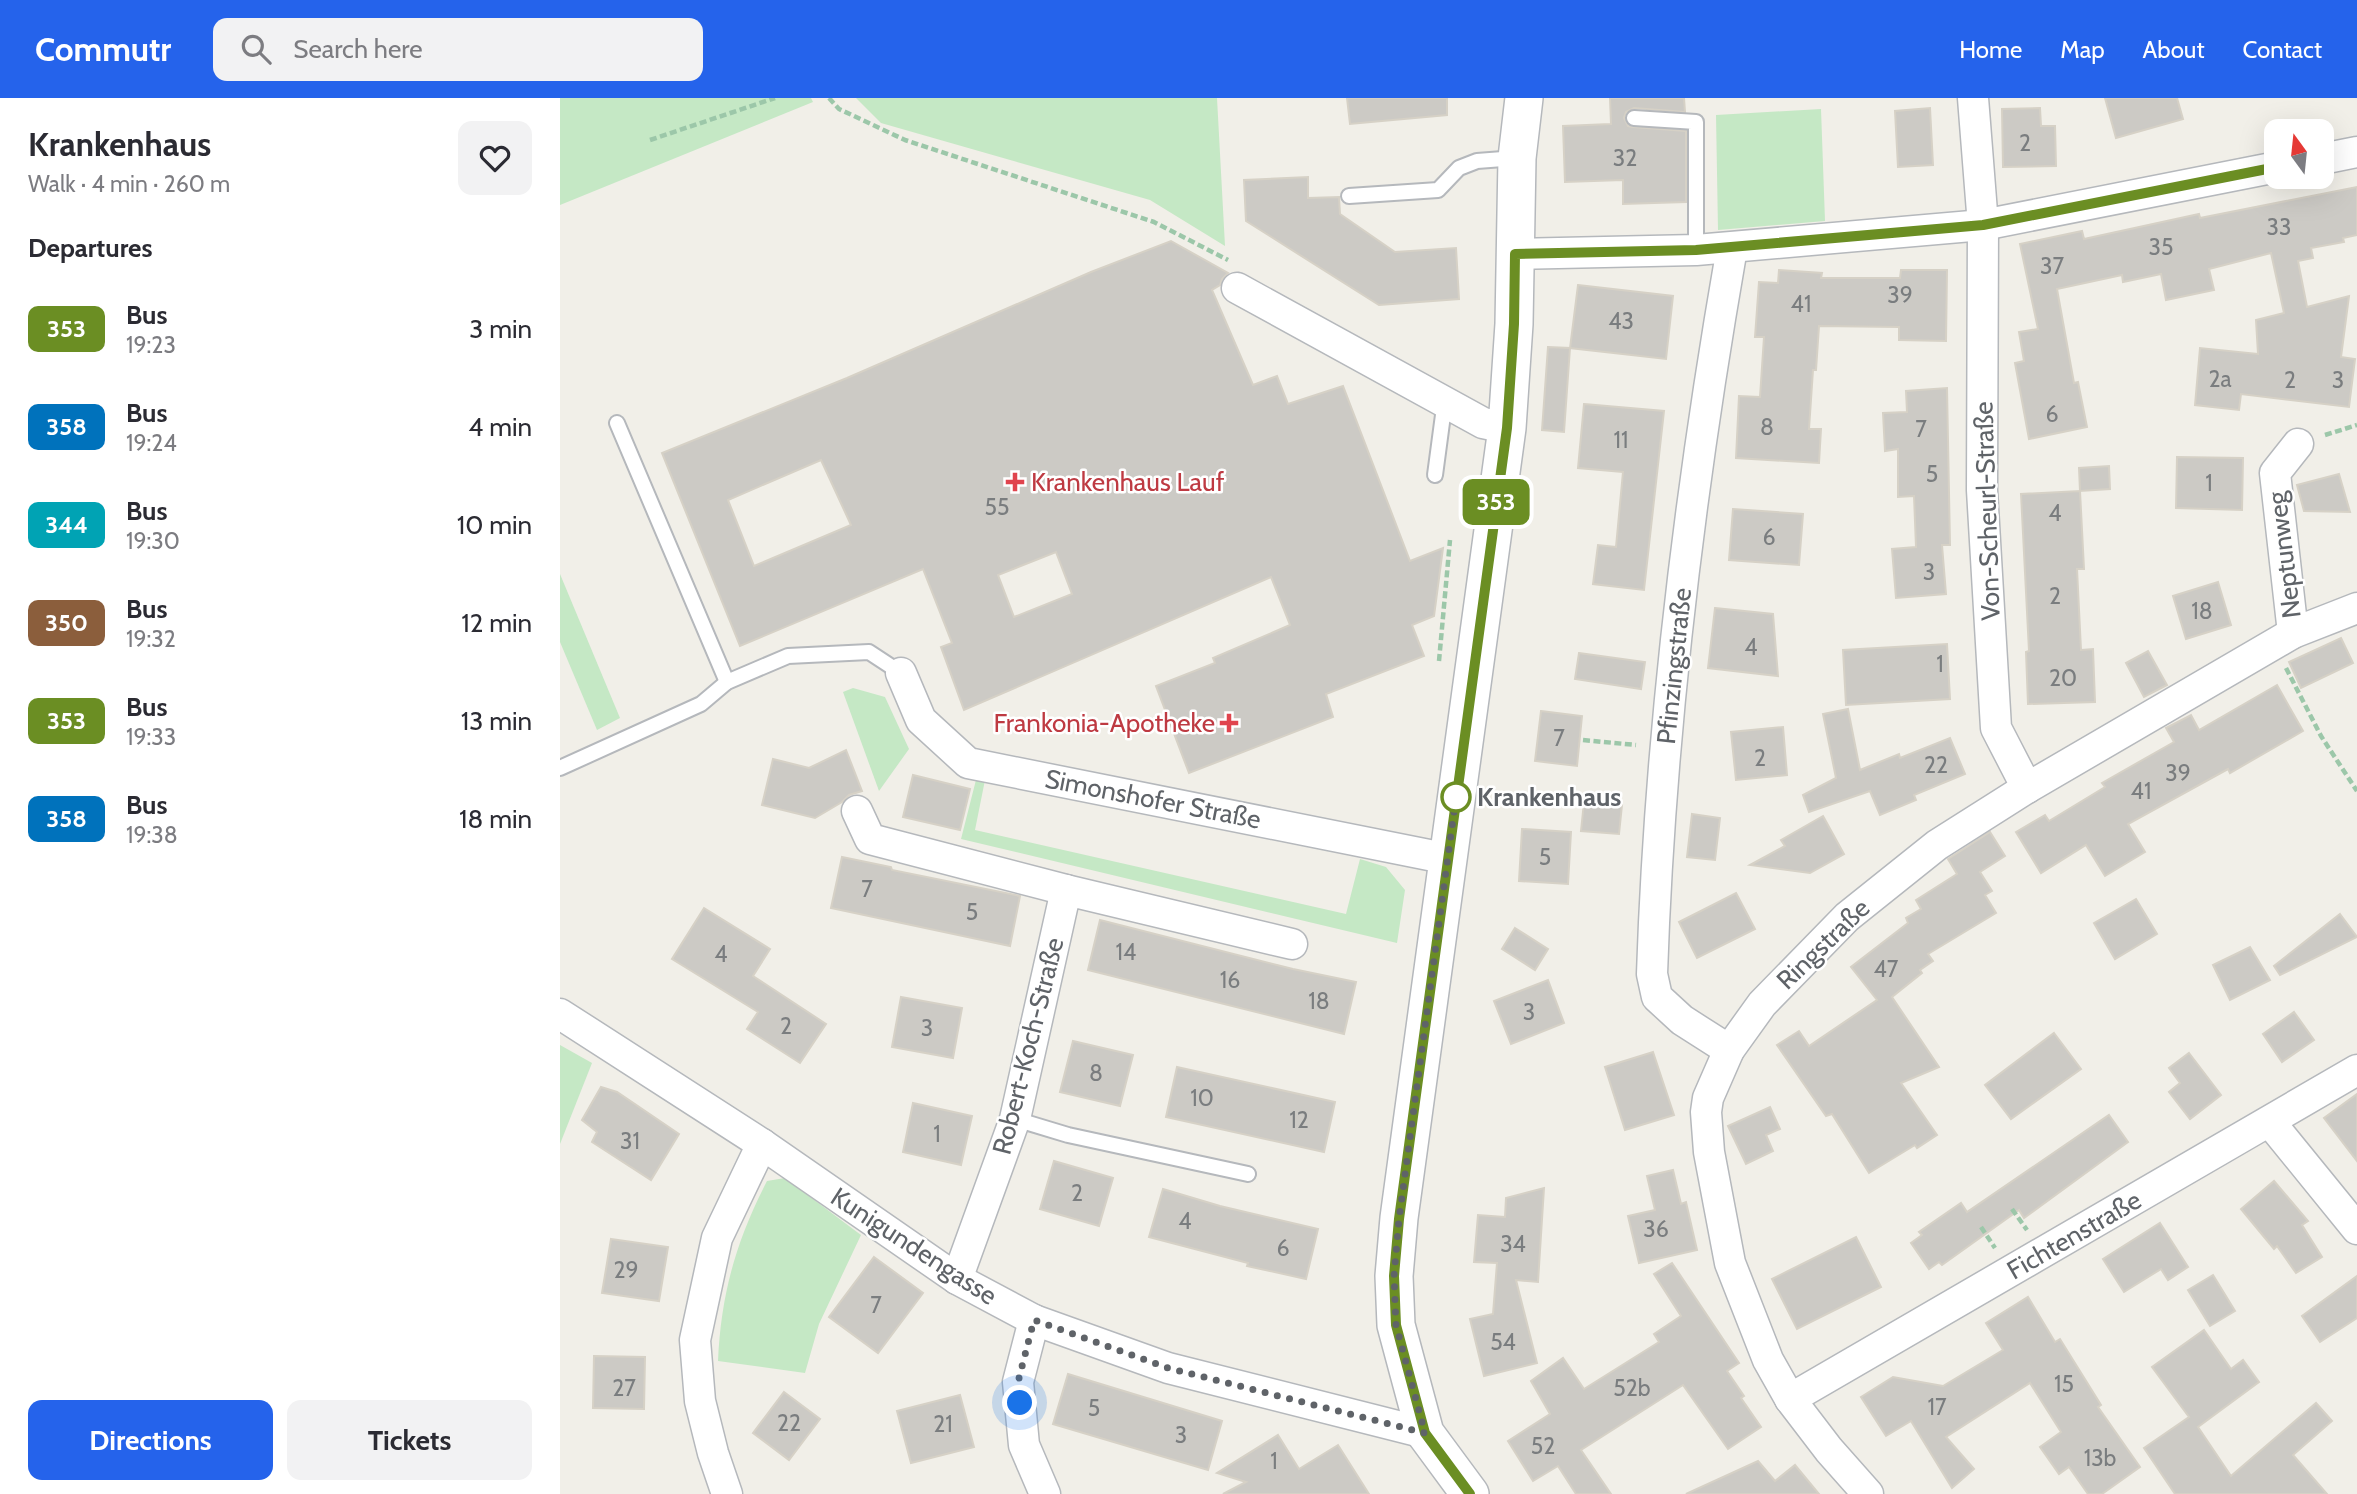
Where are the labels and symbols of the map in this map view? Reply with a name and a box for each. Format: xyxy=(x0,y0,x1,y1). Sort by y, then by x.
north arrow xyxy=(2264,119,2334,189)
house number: 2 xyxy=(2019,129,2031,157)
house number: 32 xyxy=(1613,144,1637,172)
house number: 33 xyxy=(2267,213,2291,241)
house number: 35 xyxy=(2149,233,2173,261)
house number: 37 xyxy=(2040,252,2064,280)
house number: 39 xyxy=(1887,281,1913,309)
house number: 41 xyxy=(1791,290,1811,318)
house number: 43 xyxy=(1608,307,1634,335)
house number: 2a xyxy=(2208,365,2232,393)
house number: 2 xyxy=(2284,366,2296,394)
house number: 3 xyxy=(2332,366,2344,394)
house number: 6 xyxy=(2045,400,2059,428)
street label: Von-Scheurl-Straße xyxy=(1967,401,2007,621)
house number: 8 xyxy=(1760,413,1774,441)
house number: 7 xyxy=(1915,415,1927,443)
house number: 11 xyxy=(1614,426,1629,454)
house number: 5 xyxy=(1926,460,1938,488)
place label: Krankenhaus Lauf xyxy=(1031,466,1225,498)
house number: 1 xyxy=(2205,469,2213,497)
marker: Krankenhaus Lauf xyxy=(1005,472,1025,492)
line badge: 353 xyxy=(1456,479,1536,525)
street label: Neptunweg xyxy=(2260,489,2308,620)
house number: 55 xyxy=(985,493,1009,521)
house number: 4 xyxy=(2048,499,2062,527)
house number: 6 xyxy=(1762,523,1776,551)
house number: 3 xyxy=(1923,558,1935,586)
house number: 2 xyxy=(2049,582,2061,610)
street label: Pfinzingstraße xyxy=(1650,586,1698,746)
house number: 18 xyxy=(2191,597,2213,625)
house number: 4 xyxy=(1744,633,1758,661)
house number: 1 xyxy=(1936,650,1944,678)
house number: 20 xyxy=(2049,664,2077,692)
place label: Frankonia-Apotheke xyxy=(993,707,1215,739)
marker: Frankonia-Apotheke xyxy=(1221,715,1237,731)
house number: 7 xyxy=(1553,724,1565,752)
house number: 2 xyxy=(1754,744,1766,772)
house number: 22 xyxy=(1924,751,1948,779)
house number: 39 xyxy=(2165,759,2191,787)
street label: Simonshofer Straße xyxy=(1042,762,1264,836)
house number: 41 xyxy=(2131,777,2151,805)
place label: Krankenhaus xyxy=(1477,781,1621,813)
marker: Krankenhaus xyxy=(1441,782,1471,812)
house number: 5 xyxy=(1539,843,1551,871)
house number: 7 xyxy=(861,875,873,903)
street label: Ringstraße xyxy=(1770,892,1876,996)
house number: 5 xyxy=(966,898,978,926)
street label: Robert-Koch-Straße xyxy=(986,934,1070,1158)
house number: 14 xyxy=(1116,938,1136,966)
house number: 4 xyxy=(714,940,728,968)
house number: 47 xyxy=(1874,955,1899,983)
house number: 16 xyxy=(1220,966,1240,994)
house number: 18 xyxy=(1308,987,1330,1015)
house number: 3 xyxy=(1523,998,1535,1026)
house number: 2 xyxy=(780,1012,792,1040)
house number: 3 xyxy=(921,1014,933,1042)
house number: 8 xyxy=(1089,1059,1103,1087)
house number: 10 xyxy=(1190,1084,1214,1112)
house number: 12 xyxy=(1289,1106,1309,1134)
house number: 1 xyxy=(933,1120,941,1148)
house number: 31 xyxy=(620,1127,640,1155)
house number: 2 xyxy=(1071,1179,1083,1207)
street label: Kunigundengasse xyxy=(825,1180,1003,1312)
street label: Fichtenstraße xyxy=(2001,1184,2147,1286)
house number: 4 xyxy=(1178,1207,1192,1235)
house number: 36 xyxy=(1643,1215,1669,1243)
house number: 34 xyxy=(1500,1230,1526,1258)
house number: 6 xyxy=(1276,1234,1290,1262)
house number: 29 xyxy=(613,1256,639,1284)
house number: 7 xyxy=(870,1291,882,1319)
house number: 54 xyxy=(1490,1328,1516,1356)
house number: 15 xyxy=(2054,1370,2074,1398)
house number: 27 xyxy=(612,1374,636,1402)
house number: 52b xyxy=(1613,1374,1651,1402)
your location xyxy=(1002,1385,1037,1420)
house number: 17 xyxy=(1927,1393,1947,1421)
house number: 5 xyxy=(1088,1394,1100,1422)
house number: 22 xyxy=(777,1409,801,1437)
house number: 21 xyxy=(933,1410,953,1438)
house number: 3 xyxy=(1175,1421,1187,1449)
house number: 52 xyxy=(1531,1432,1555,1460)
house number: 13b xyxy=(2084,1444,2117,1472)
house number: 1 xyxy=(1270,1447,1278,1475)

